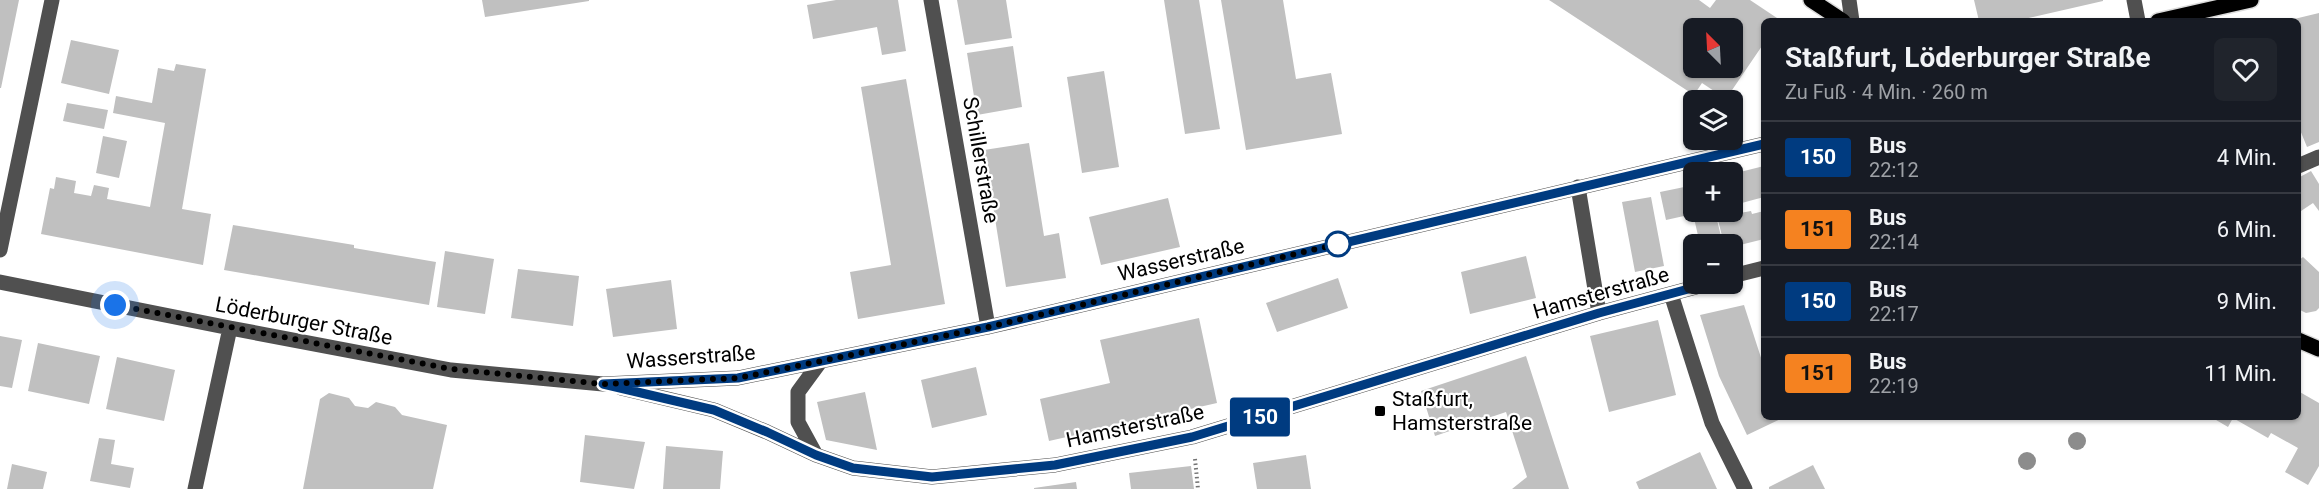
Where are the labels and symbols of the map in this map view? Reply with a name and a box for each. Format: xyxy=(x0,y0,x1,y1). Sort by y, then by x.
north arrow xyxy=(1683,18,1743,78)
street label: Schillerstraße xyxy=(958,95,1004,225)
unlabelled marker xyxy=(1325,231,1351,257)
street label: Wasserstraße xyxy=(1115,234,1247,286)
street label: Hamsterstraße xyxy=(1530,262,1672,324)
your location xyxy=(100,290,130,320)
street label: Löderburger Straße xyxy=(213,292,395,350)
street label: Wasserstraße xyxy=(626,341,756,373)
place label: Staßfurt, Hamsterstraße xyxy=(1392,387,1532,435)
line badge: 150 xyxy=(1226,398,1294,436)
street label: Hamsterstraße xyxy=(1064,400,1206,452)
marker: Staßfurt, Hamsterstraße xyxy=(1373,404,1387,418)

